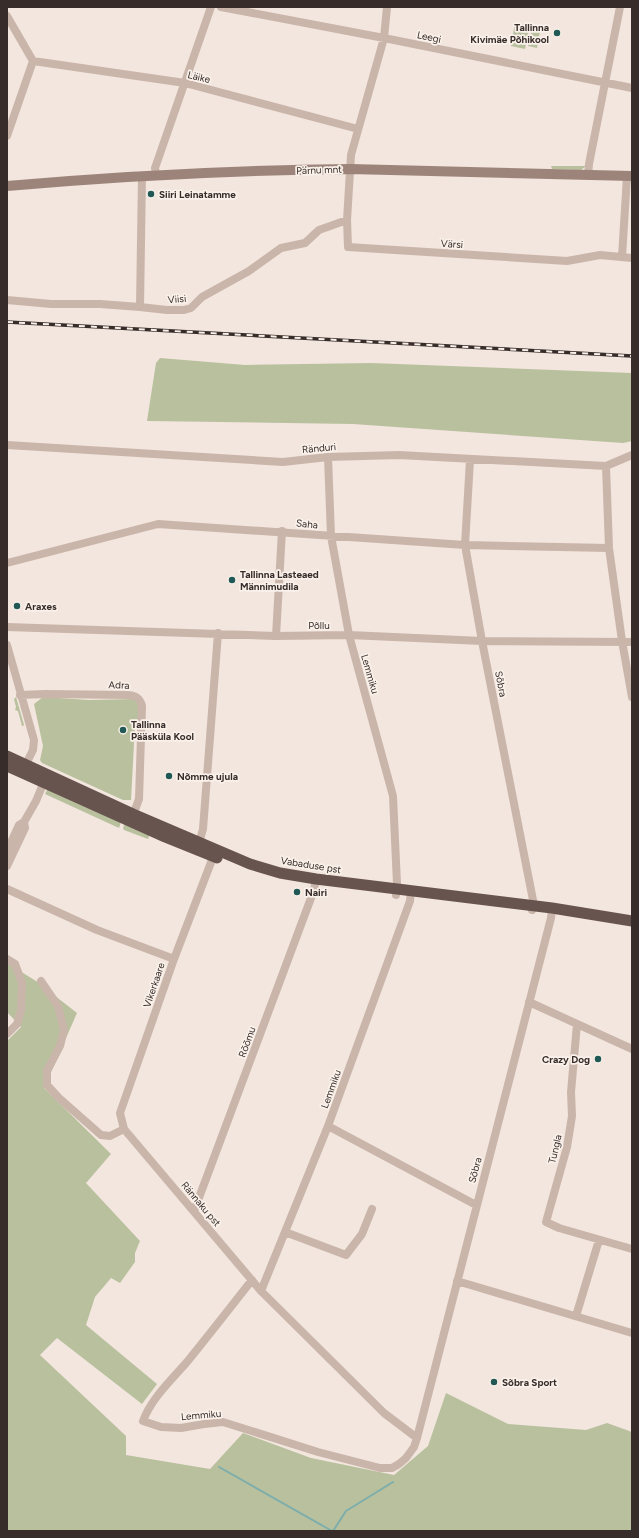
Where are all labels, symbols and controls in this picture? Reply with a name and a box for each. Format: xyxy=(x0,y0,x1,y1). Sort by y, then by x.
place label: Tallinna Kivimäe Põhikool xyxy=(470,21,549,46)
street label: Leegi xyxy=(416,28,442,46)
marker: Tallinna Kivimäe Põhikool xyxy=(552,28,562,38)
street label: Läike xyxy=(186,68,212,86)
street label: Pärnu mnt xyxy=(296,163,342,177)
place label: Siiri Leinatamme xyxy=(159,188,236,201)
marker: Siiri Leinatamme xyxy=(146,189,156,199)
street label: Värsi xyxy=(440,237,464,251)
street label: Viisi xyxy=(167,292,187,306)
street label: Ränduri xyxy=(301,440,337,456)
street label: Saha xyxy=(295,516,319,532)
place label: Tallinna Lasteaed Männimudila xyxy=(240,568,319,593)
marker: Tallinna Lasteaed Männimudila xyxy=(227,575,237,585)
place label: Araxes xyxy=(25,600,57,613)
marker: Araxes xyxy=(12,601,22,611)
street label: Põllu xyxy=(308,619,330,632)
street label: Lemmiku xyxy=(358,653,382,695)
street label: Sõbra xyxy=(492,670,510,698)
street label: Adra xyxy=(108,678,130,692)
place label: Tallinna Pääsküla Kool xyxy=(131,718,194,743)
marker: Tallinna Pääsküla Kool xyxy=(118,725,128,735)
place label: Nõmme ujula xyxy=(177,770,238,783)
marker: Nõmme ujula xyxy=(164,771,174,781)
street label: Vabaduse pst xyxy=(280,854,342,876)
place label: Nairi xyxy=(305,886,327,899)
marker: Nairi xyxy=(292,887,302,897)
street label: Vikerkaare xyxy=(140,960,168,1009)
street label: Rõõmu xyxy=(235,1025,259,1059)
place label: Crazy Dog xyxy=(542,1053,590,1066)
marker: Crazy Dog xyxy=(593,1054,603,1064)
street label: Lemmiku xyxy=(318,1068,344,1110)
street label: Tungla xyxy=(545,1133,565,1165)
street label: Sõbra xyxy=(465,1156,485,1184)
street label: Rännaku pst xyxy=(178,1179,224,1229)
place label: Sõbra Sport xyxy=(502,1376,557,1389)
marker: Sõbra Sport xyxy=(489,1377,499,1387)
street label: Lemmiku xyxy=(180,1407,222,1423)

